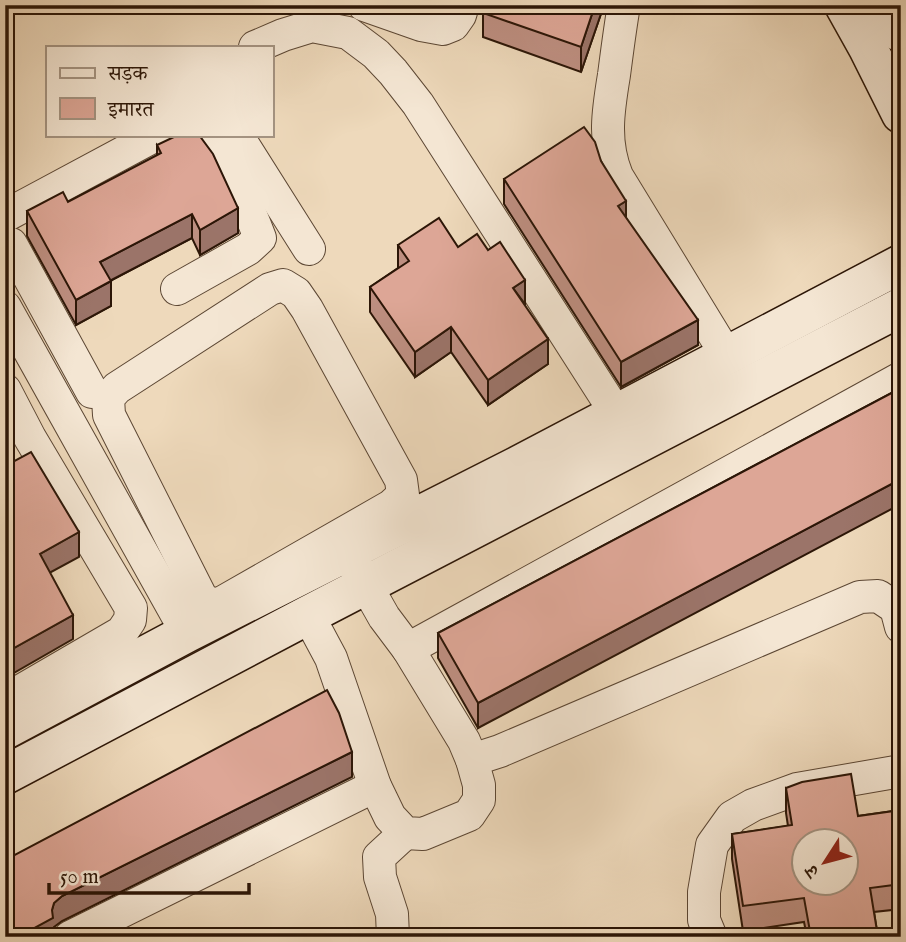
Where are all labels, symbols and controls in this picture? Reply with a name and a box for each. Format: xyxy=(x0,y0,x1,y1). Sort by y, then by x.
legend xyxy=(46,46,273,136)
text: सड़क xyxy=(107,61,148,88)
text: इमारत xyxy=(107,97,155,124)
north arrow xyxy=(790,827,860,897)
scale bar xyxy=(49,851,248,895)
text: उ xyxy=(800,859,827,883)
text: 50 m xyxy=(60,864,99,891)

